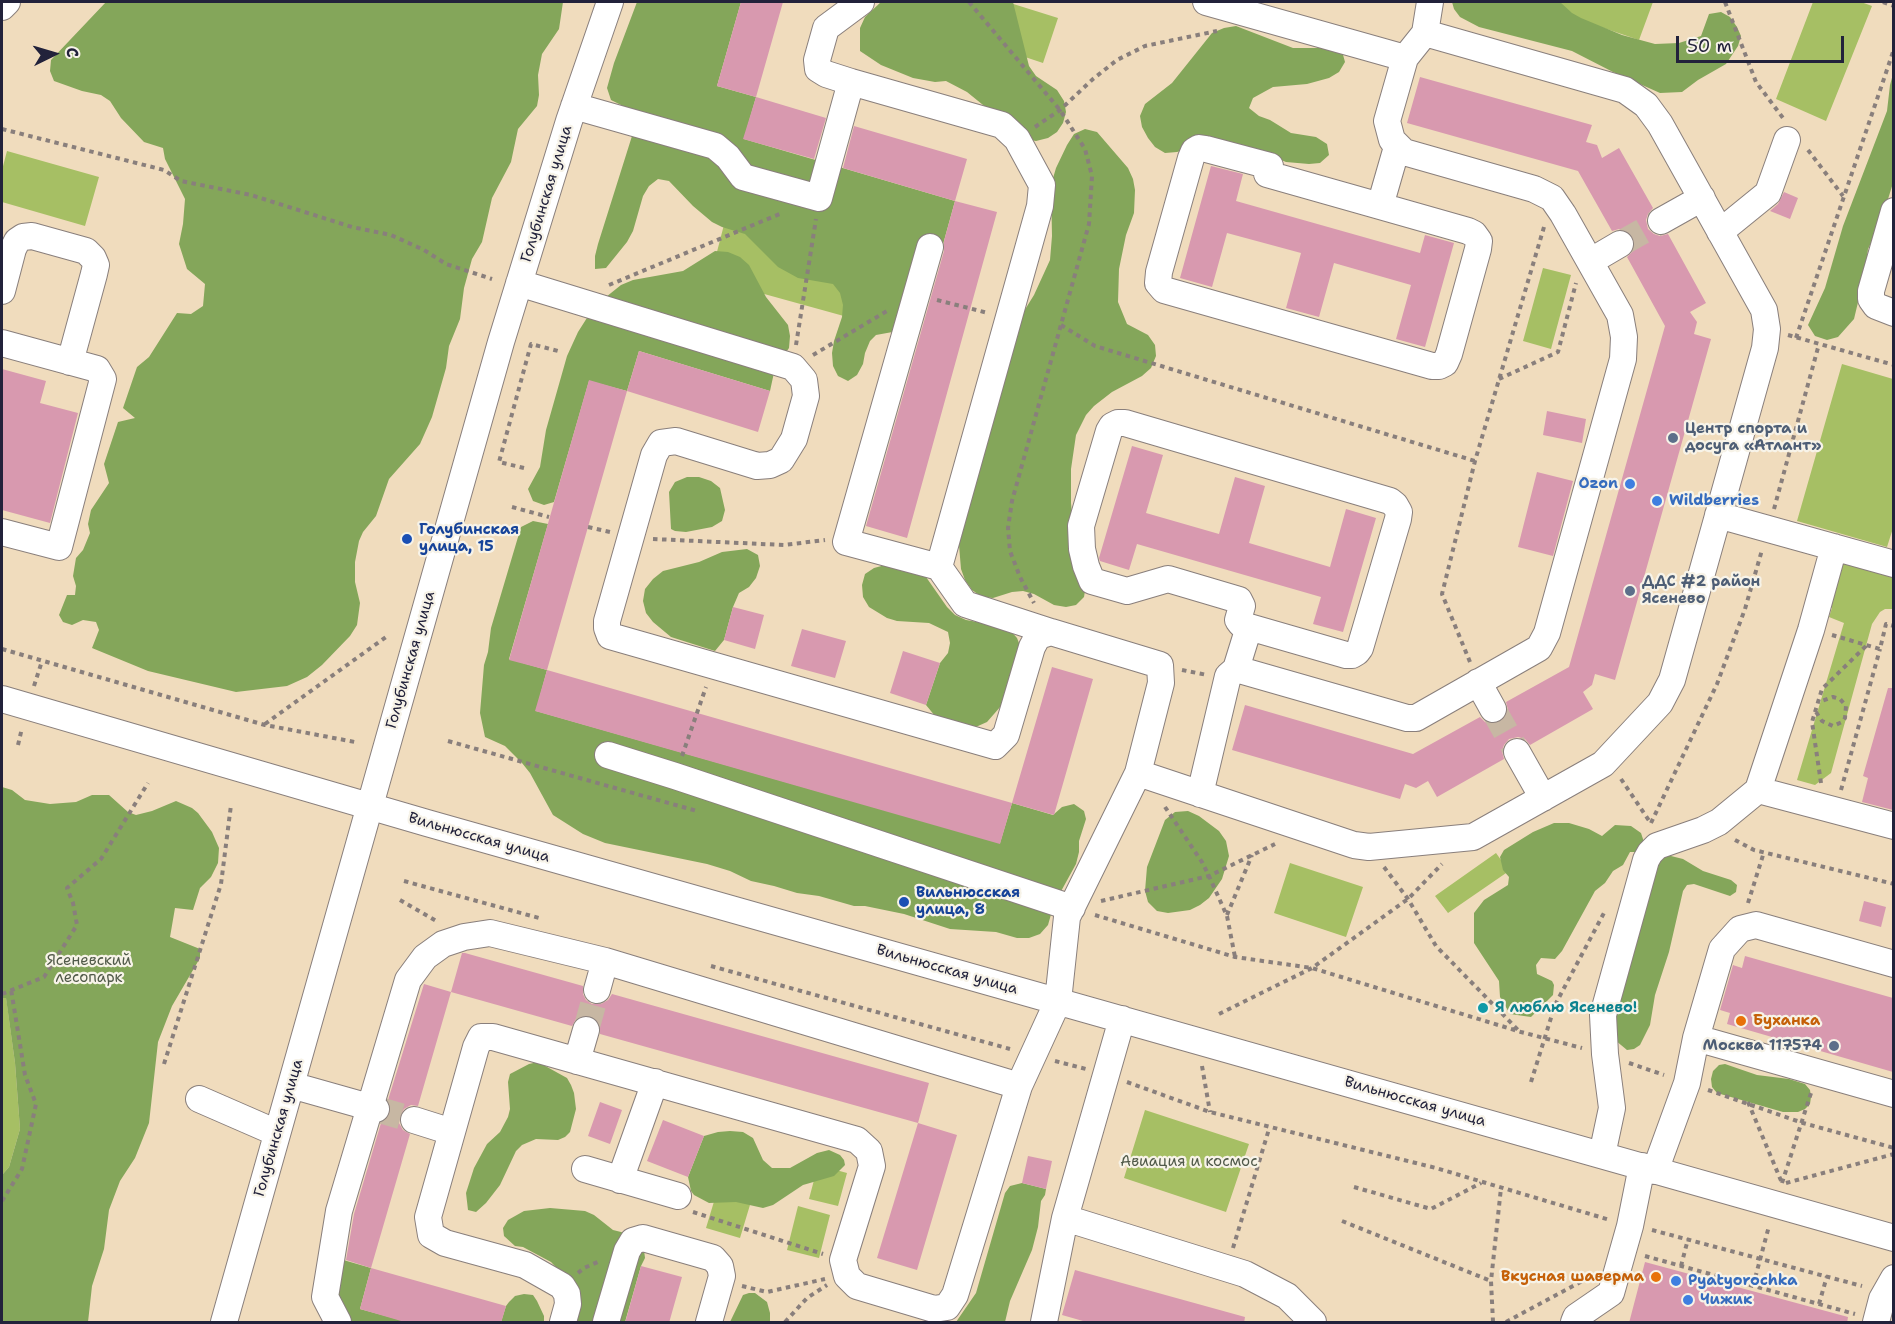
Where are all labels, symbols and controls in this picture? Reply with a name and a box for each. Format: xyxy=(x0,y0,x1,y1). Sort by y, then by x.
north arrow xyxy=(24,24,84,84)
scale bar xyxy=(1679,24,1847,62)
text: 50 m xyxy=(1687,34,1732,58)
text: С xyxy=(62,47,83,58)
street label: Голубинская улица xyxy=(518,123,576,265)
place label: Центр спорта и досуга «Атлант» xyxy=(1685,420,1821,455)
marker: Центр спорта и досуга «Атлант» xyxy=(1666,431,1680,445)
place label: Ozon xyxy=(1578,475,1618,493)
marker: Ozon xyxy=(1623,477,1637,491)
place label: Wildberries xyxy=(1669,492,1759,510)
marker: Wildberries xyxy=(1650,494,1664,508)
place label: Голубинская улица, 15 xyxy=(419,521,519,556)
marker: Голубинская улица, 15 xyxy=(400,532,414,546)
place label: ДДС #2 район Ясенево xyxy=(1642,573,1760,608)
marker: ДДС #2 район Ясенево xyxy=(1623,584,1637,598)
street label: Голубинская улица xyxy=(383,589,439,731)
street label: Вильнюсская улица xyxy=(406,809,552,867)
place label: Вильнюсская улица, 8 xyxy=(916,884,1020,919)
marker: Вильнюсская улица, 8 xyxy=(897,895,911,909)
street label: Вильнюсская улица xyxy=(874,941,1020,999)
park label: Ясеневский лесопарк xyxy=(47,952,131,987)
place label: Я люблю Ясенево! xyxy=(1495,999,1637,1017)
marker: Я люблю Ясенево! xyxy=(1476,1001,1490,1015)
place label: Буханка xyxy=(1753,1012,1820,1030)
marker: Буханка xyxy=(1734,1014,1748,1028)
place label: Москва 117574 xyxy=(1703,1037,1822,1055)
marker: Москва 117574 xyxy=(1827,1039,1841,1053)
street label: Голубинская улица xyxy=(251,1057,307,1199)
street label: Вильнюсская улица xyxy=(1342,1073,1488,1131)
park label: Авиация и космос xyxy=(1120,1153,1258,1171)
place label: Вкусная шаверма xyxy=(1501,1268,1644,1286)
marker: Вкусная шаверма xyxy=(1649,1270,1663,1284)
place label: Pyatyorochka xyxy=(1688,1272,1798,1290)
marker: Pyatyorochka xyxy=(1669,1274,1683,1288)
place label: Чижик xyxy=(1700,1291,1752,1309)
marker: Чижик xyxy=(1681,1293,1695,1307)

